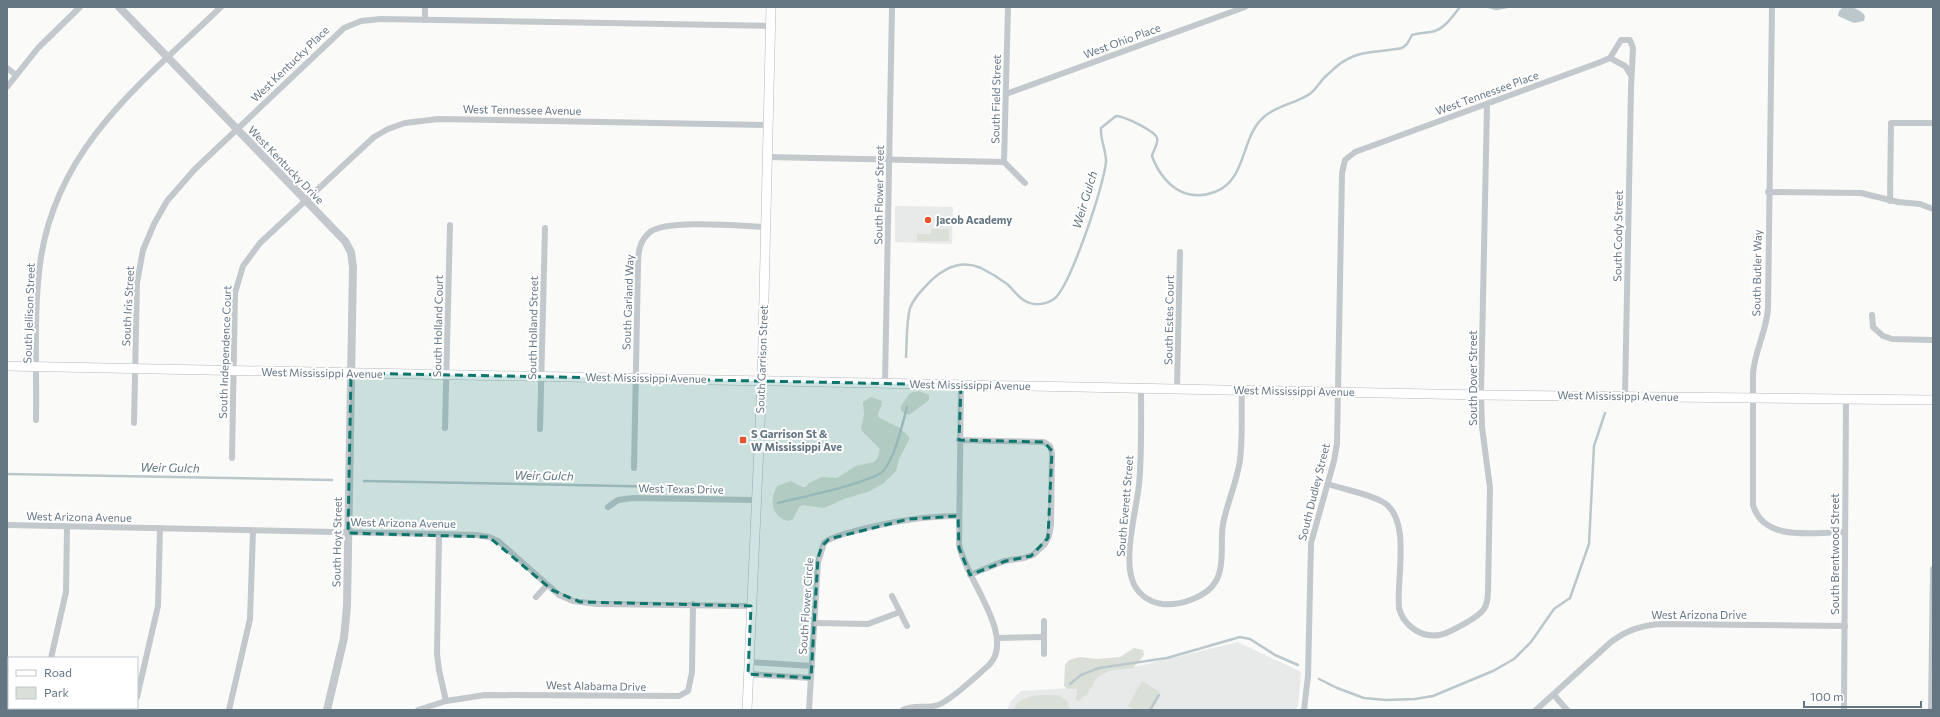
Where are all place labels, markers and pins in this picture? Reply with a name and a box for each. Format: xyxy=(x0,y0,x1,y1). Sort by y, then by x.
place label: Jacob Academy xyxy=(936,213,1012,227)
marker: Jacob Academy xyxy=(923,215,933,225)
place label: S Garrison St & W Mississippi Ave xyxy=(751,427,842,453)
marker: S Garrison St & W Mississippi Ave xyxy=(738,435,748,445)

